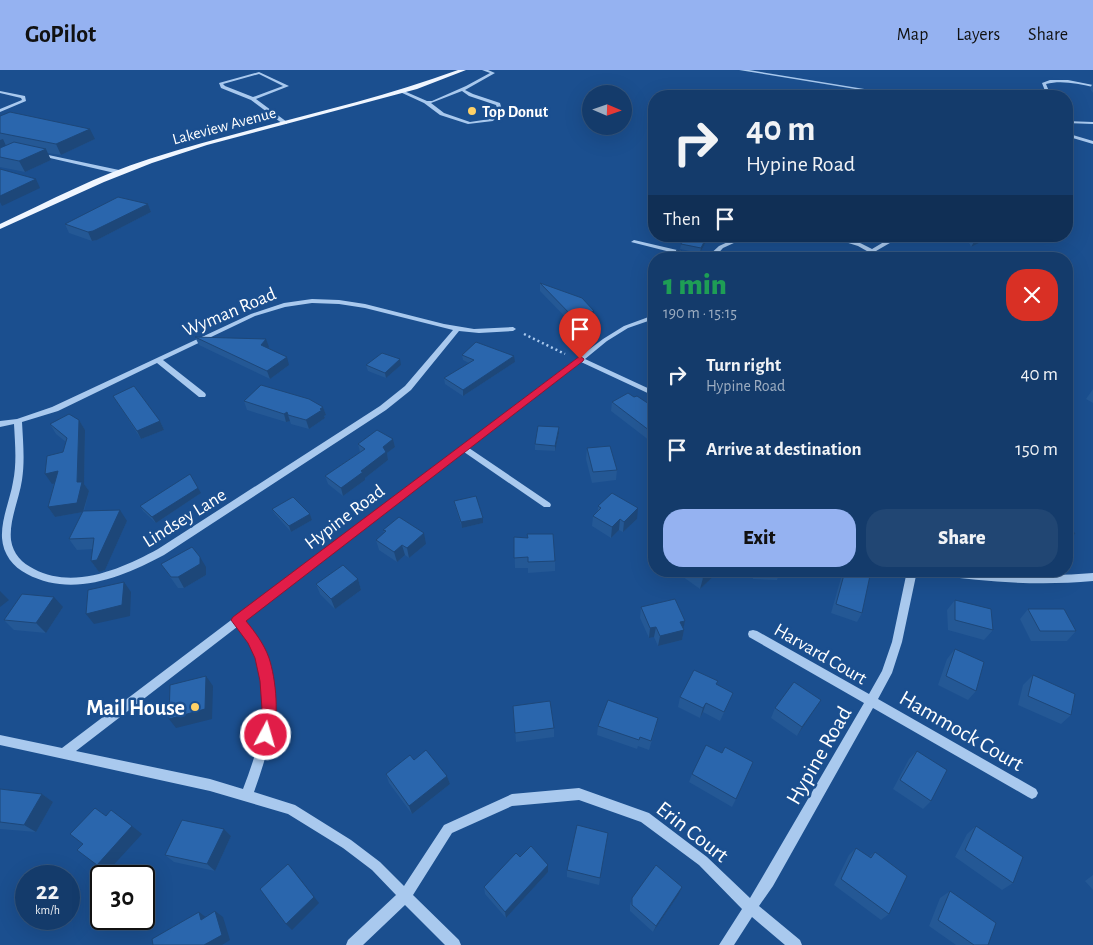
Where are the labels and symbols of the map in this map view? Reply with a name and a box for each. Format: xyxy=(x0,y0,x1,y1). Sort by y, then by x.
north arrow xyxy=(582,85,632,135)
street label: Lakeview Avenue xyxy=(171,104,278,147)
place label: Top Donut xyxy=(482,104,549,120)
marker: Top Donut xyxy=(466,105,478,117)
street label: Wyman Road xyxy=(180,284,279,340)
pin xyxy=(559,308,601,359)
street label: Hypine Road xyxy=(302,481,388,553)
street label: Lindsey Lane xyxy=(140,485,230,551)
street label: Harvard Court xyxy=(771,620,870,688)
street label: Hammock Court xyxy=(896,686,1027,775)
place label: Mail House xyxy=(86,697,185,719)
marker: Mail House xyxy=(189,701,201,713)
street label: Hypine Road xyxy=(782,703,856,808)
position arrow xyxy=(239,708,291,760)
street label: Erin Court xyxy=(652,797,733,867)
speed limit sign: 30 xyxy=(90,865,155,930)

